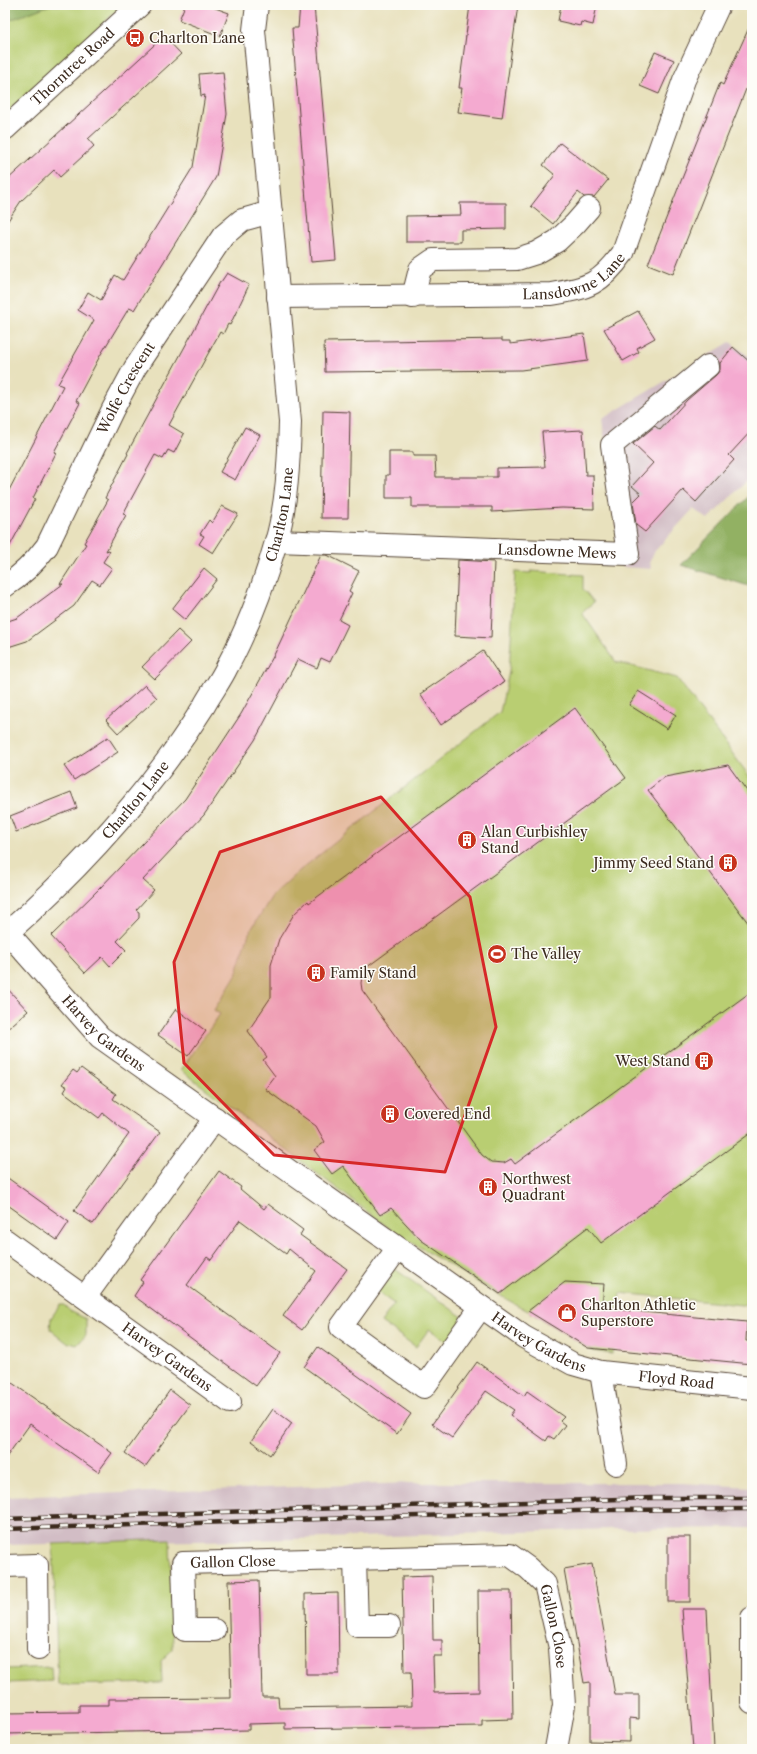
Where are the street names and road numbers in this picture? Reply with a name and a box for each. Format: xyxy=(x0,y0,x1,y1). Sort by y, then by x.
street label: Thorntree Road xyxy=(27,24,119,110)
street label: Lansdowne Lane xyxy=(522,249,629,303)
street label: Wolfe Crescent xyxy=(93,339,159,438)
street label: Charlton Lane xyxy=(262,466,297,564)
street label: Lansdowne Mews xyxy=(497,540,617,563)
street label: Charlton Lane xyxy=(98,757,173,843)
street label: Harvey Gardens xyxy=(58,991,149,1075)
street label: Harvey Gardens xyxy=(488,1308,588,1376)
street label: Harvey Gardens xyxy=(119,1318,216,1395)
street label: Floyd Road xyxy=(638,1367,715,1393)
street label: Gallon Close xyxy=(190,1552,276,1572)
street label: Gallon Close xyxy=(536,1582,570,1669)

